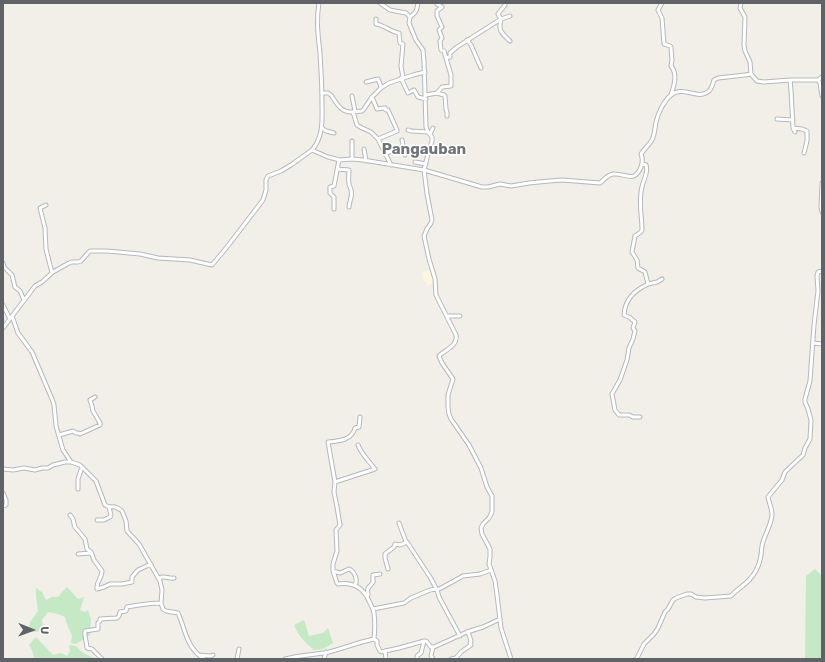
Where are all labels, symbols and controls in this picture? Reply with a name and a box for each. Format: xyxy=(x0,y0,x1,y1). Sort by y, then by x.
district label: Pangauban xyxy=(382,141,466,159)
north arrow xyxy=(12,610,52,650)
text: U xyxy=(38,626,51,634)

